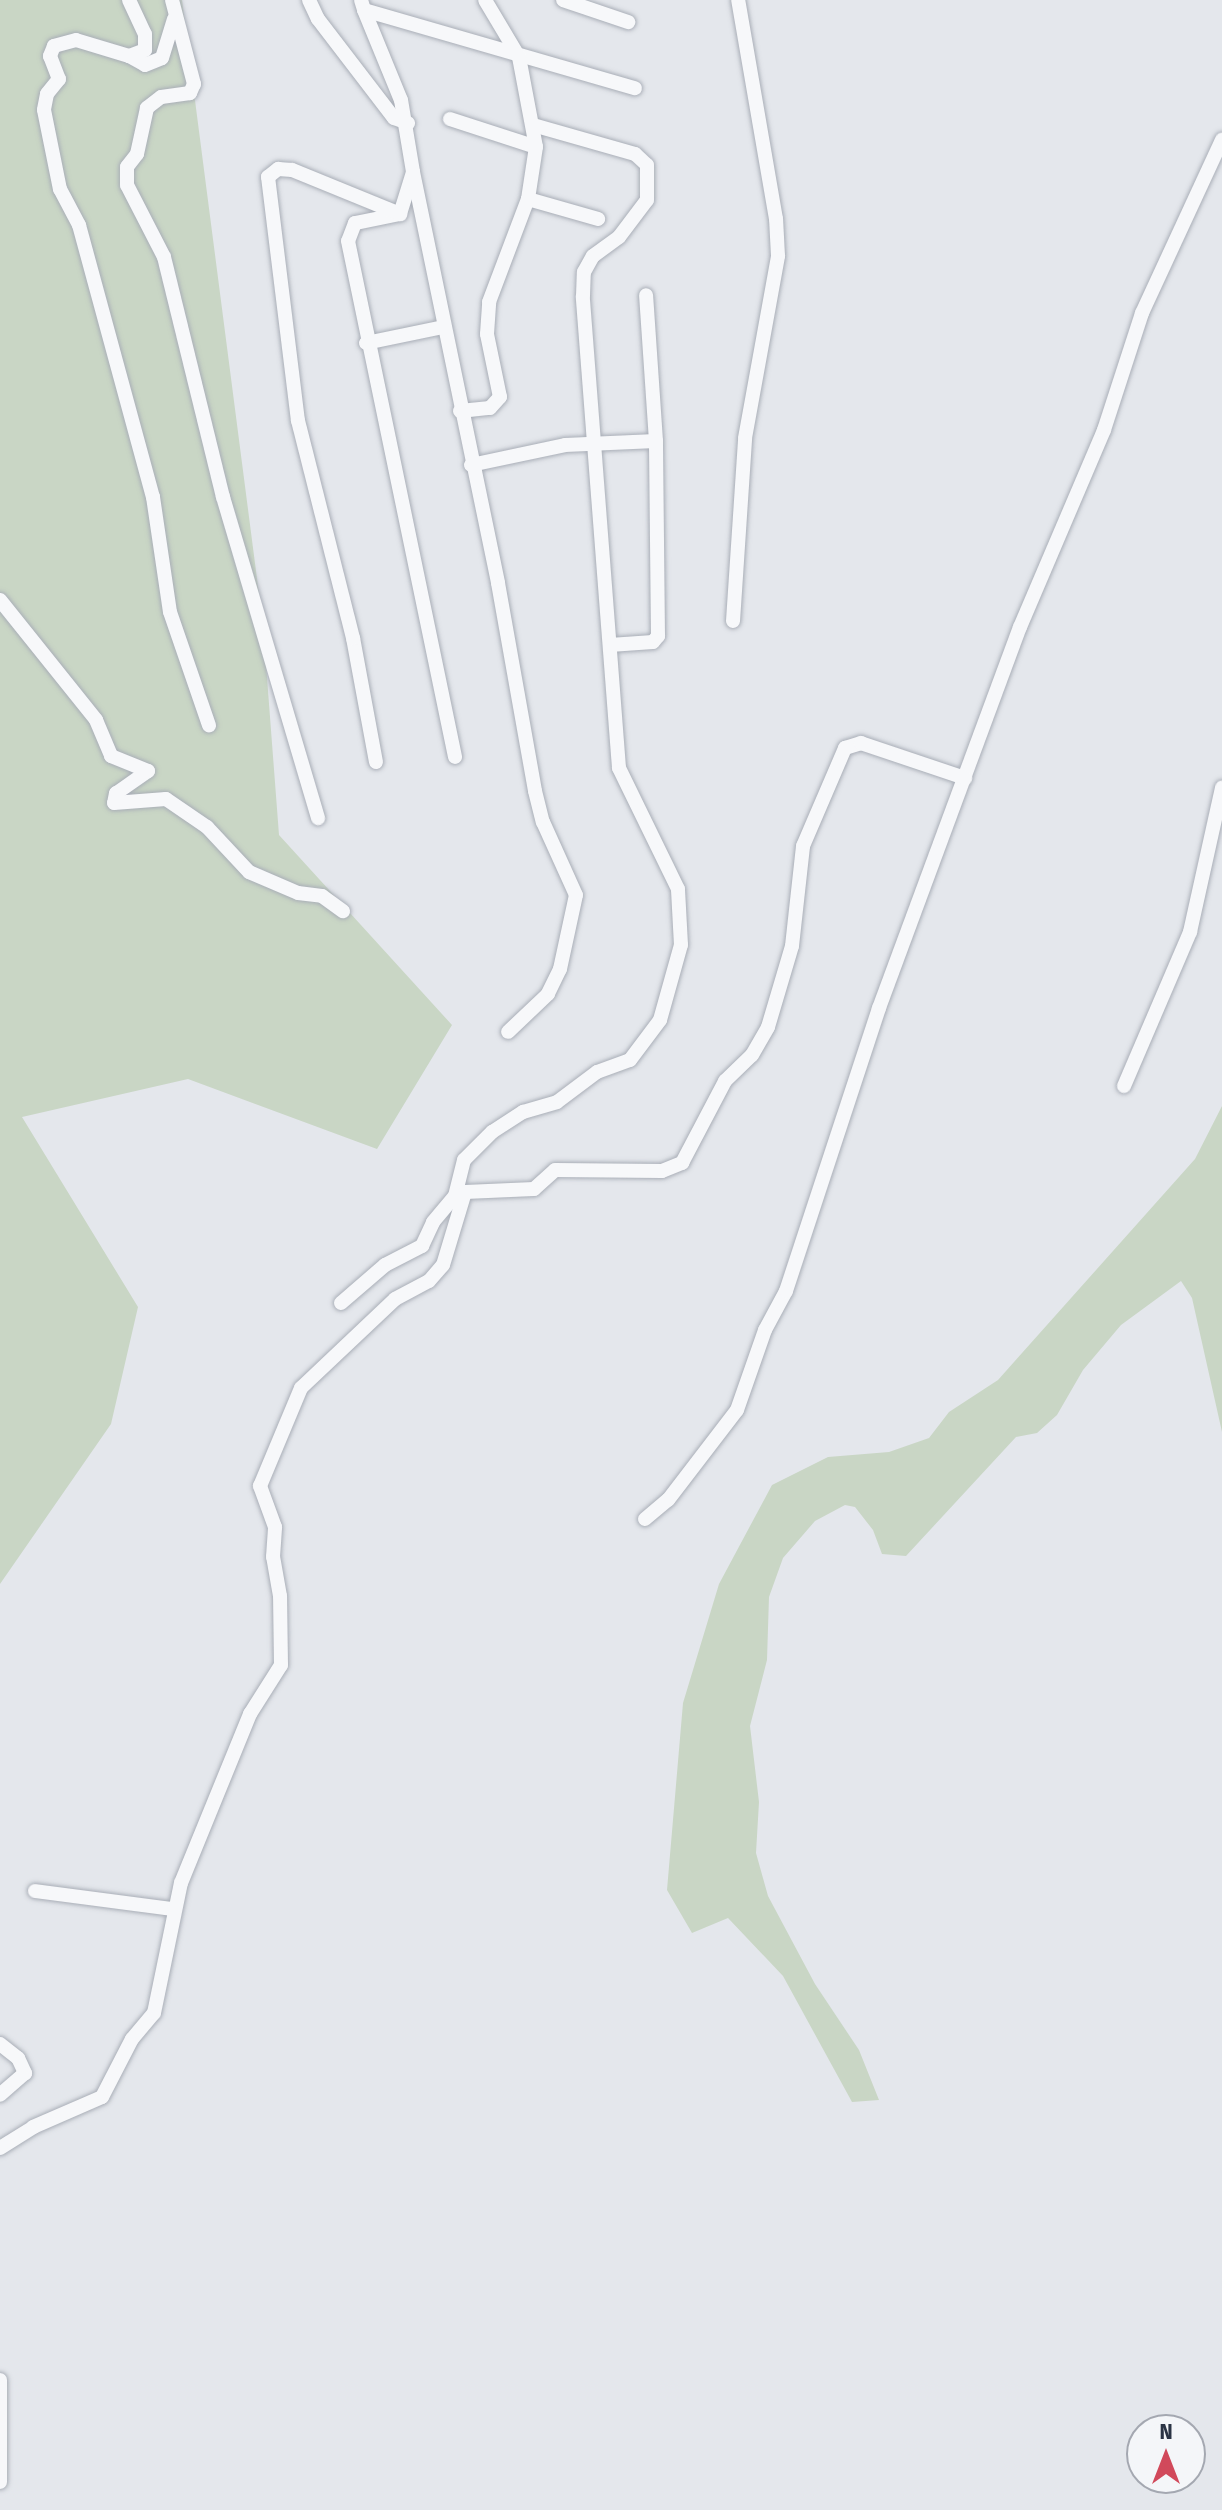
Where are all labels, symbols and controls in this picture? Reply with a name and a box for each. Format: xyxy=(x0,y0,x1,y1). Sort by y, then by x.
north arrow xyxy=(1126,2414,1206,2494)
text: N xyxy=(1159,2418,1173,2445)

